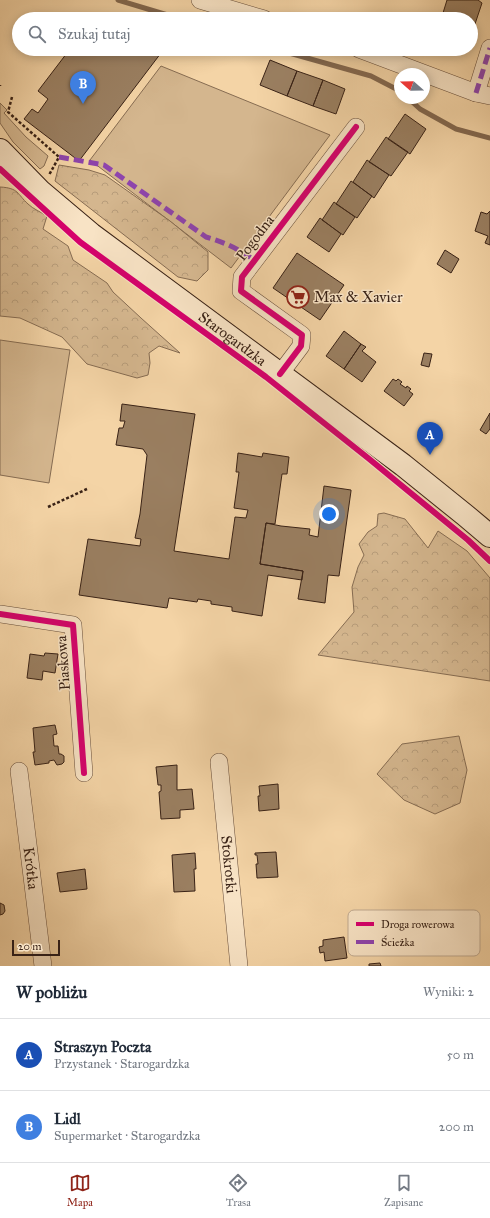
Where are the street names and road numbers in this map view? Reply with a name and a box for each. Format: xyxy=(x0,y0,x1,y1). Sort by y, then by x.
street label: Pogodna xyxy=(232,211,278,264)
street label: Starogardzka xyxy=(195,308,271,370)
street label: Piaskowa xyxy=(52,634,74,691)
street label: Stokrotki xyxy=(217,835,241,894)
street label: Krótka xyxy=(19,846,43,891)

